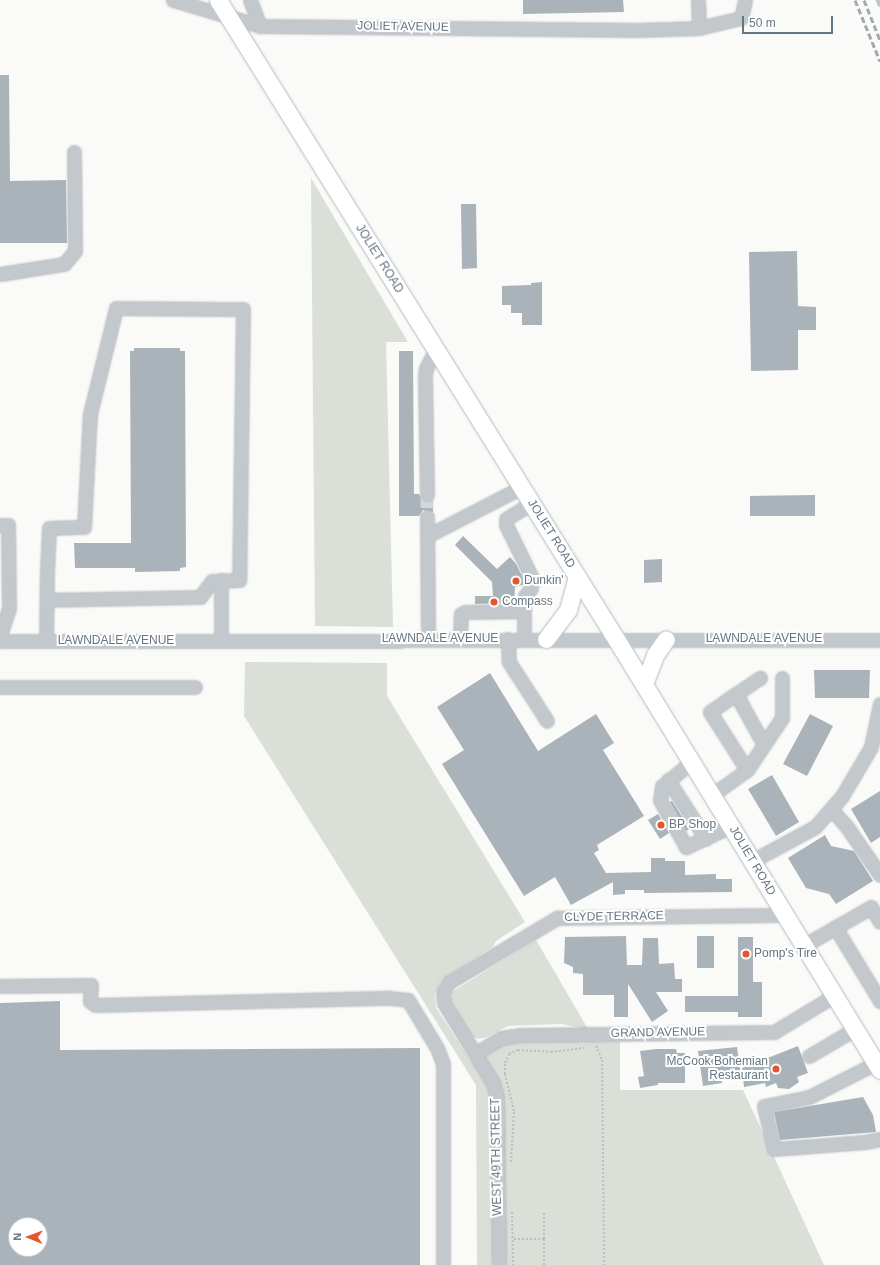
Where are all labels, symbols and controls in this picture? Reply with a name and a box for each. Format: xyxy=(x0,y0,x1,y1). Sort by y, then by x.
scale bar xyxy=(744,8,835,34)
text: 50 m xyxy=(749,16,776,30)
street label: JOLIET AVENUE xyxy=(357,19,449,35)
street label: JOLIET ROAD xyxy=(352,222,406,296)
street label: JOLIET ROAD xyxy=(524,497,578,571)
place label: Dunkin' xyxy=(524,574,564,588)
marker: Dunkin' xyxy=(511,576,521,586)
place label: Compass xyxy=(502,595,553,609)
marker: Compass xyxy=(489,597,499,607)
street label: LAWNDALE AVENUE xyxy=(381,632,499,646)
street label: LAWNDALE AVENUE xyxy=(705,632,823,646)
street label: LAWNDALE AVENUE xyxy=(57,634,175,648)
place label: BP Shop xyxy=(669,818,716,832)
marker: BP Shop xyxy=(656,820,666,830)
street label: JOLIET ROAD xyxy=(726,824,778,898)
street label: CLYDE TERRACE xyxy=(564,909,664,925)
place label: Pomp's Tire xyxy=(754,947,817,961)
marker: Pomp's Tire xyxy=(741,949,751,959)
street label: GRAND AVENUE xyxy=(610,1025,706,1041)
place label: McCook Bohemian Restaurant xyxy=(667,1055,768,1083)
marker: McCook Bohemian Restaurant xyxy=(771,1064,781,1074)
street label: WEST 49TH STREET xyxy=(489,1098,505,1216)
north arrow xyxy=(8,1217,48,1257)
text: N xyxy=(11,1233,23,1241)

